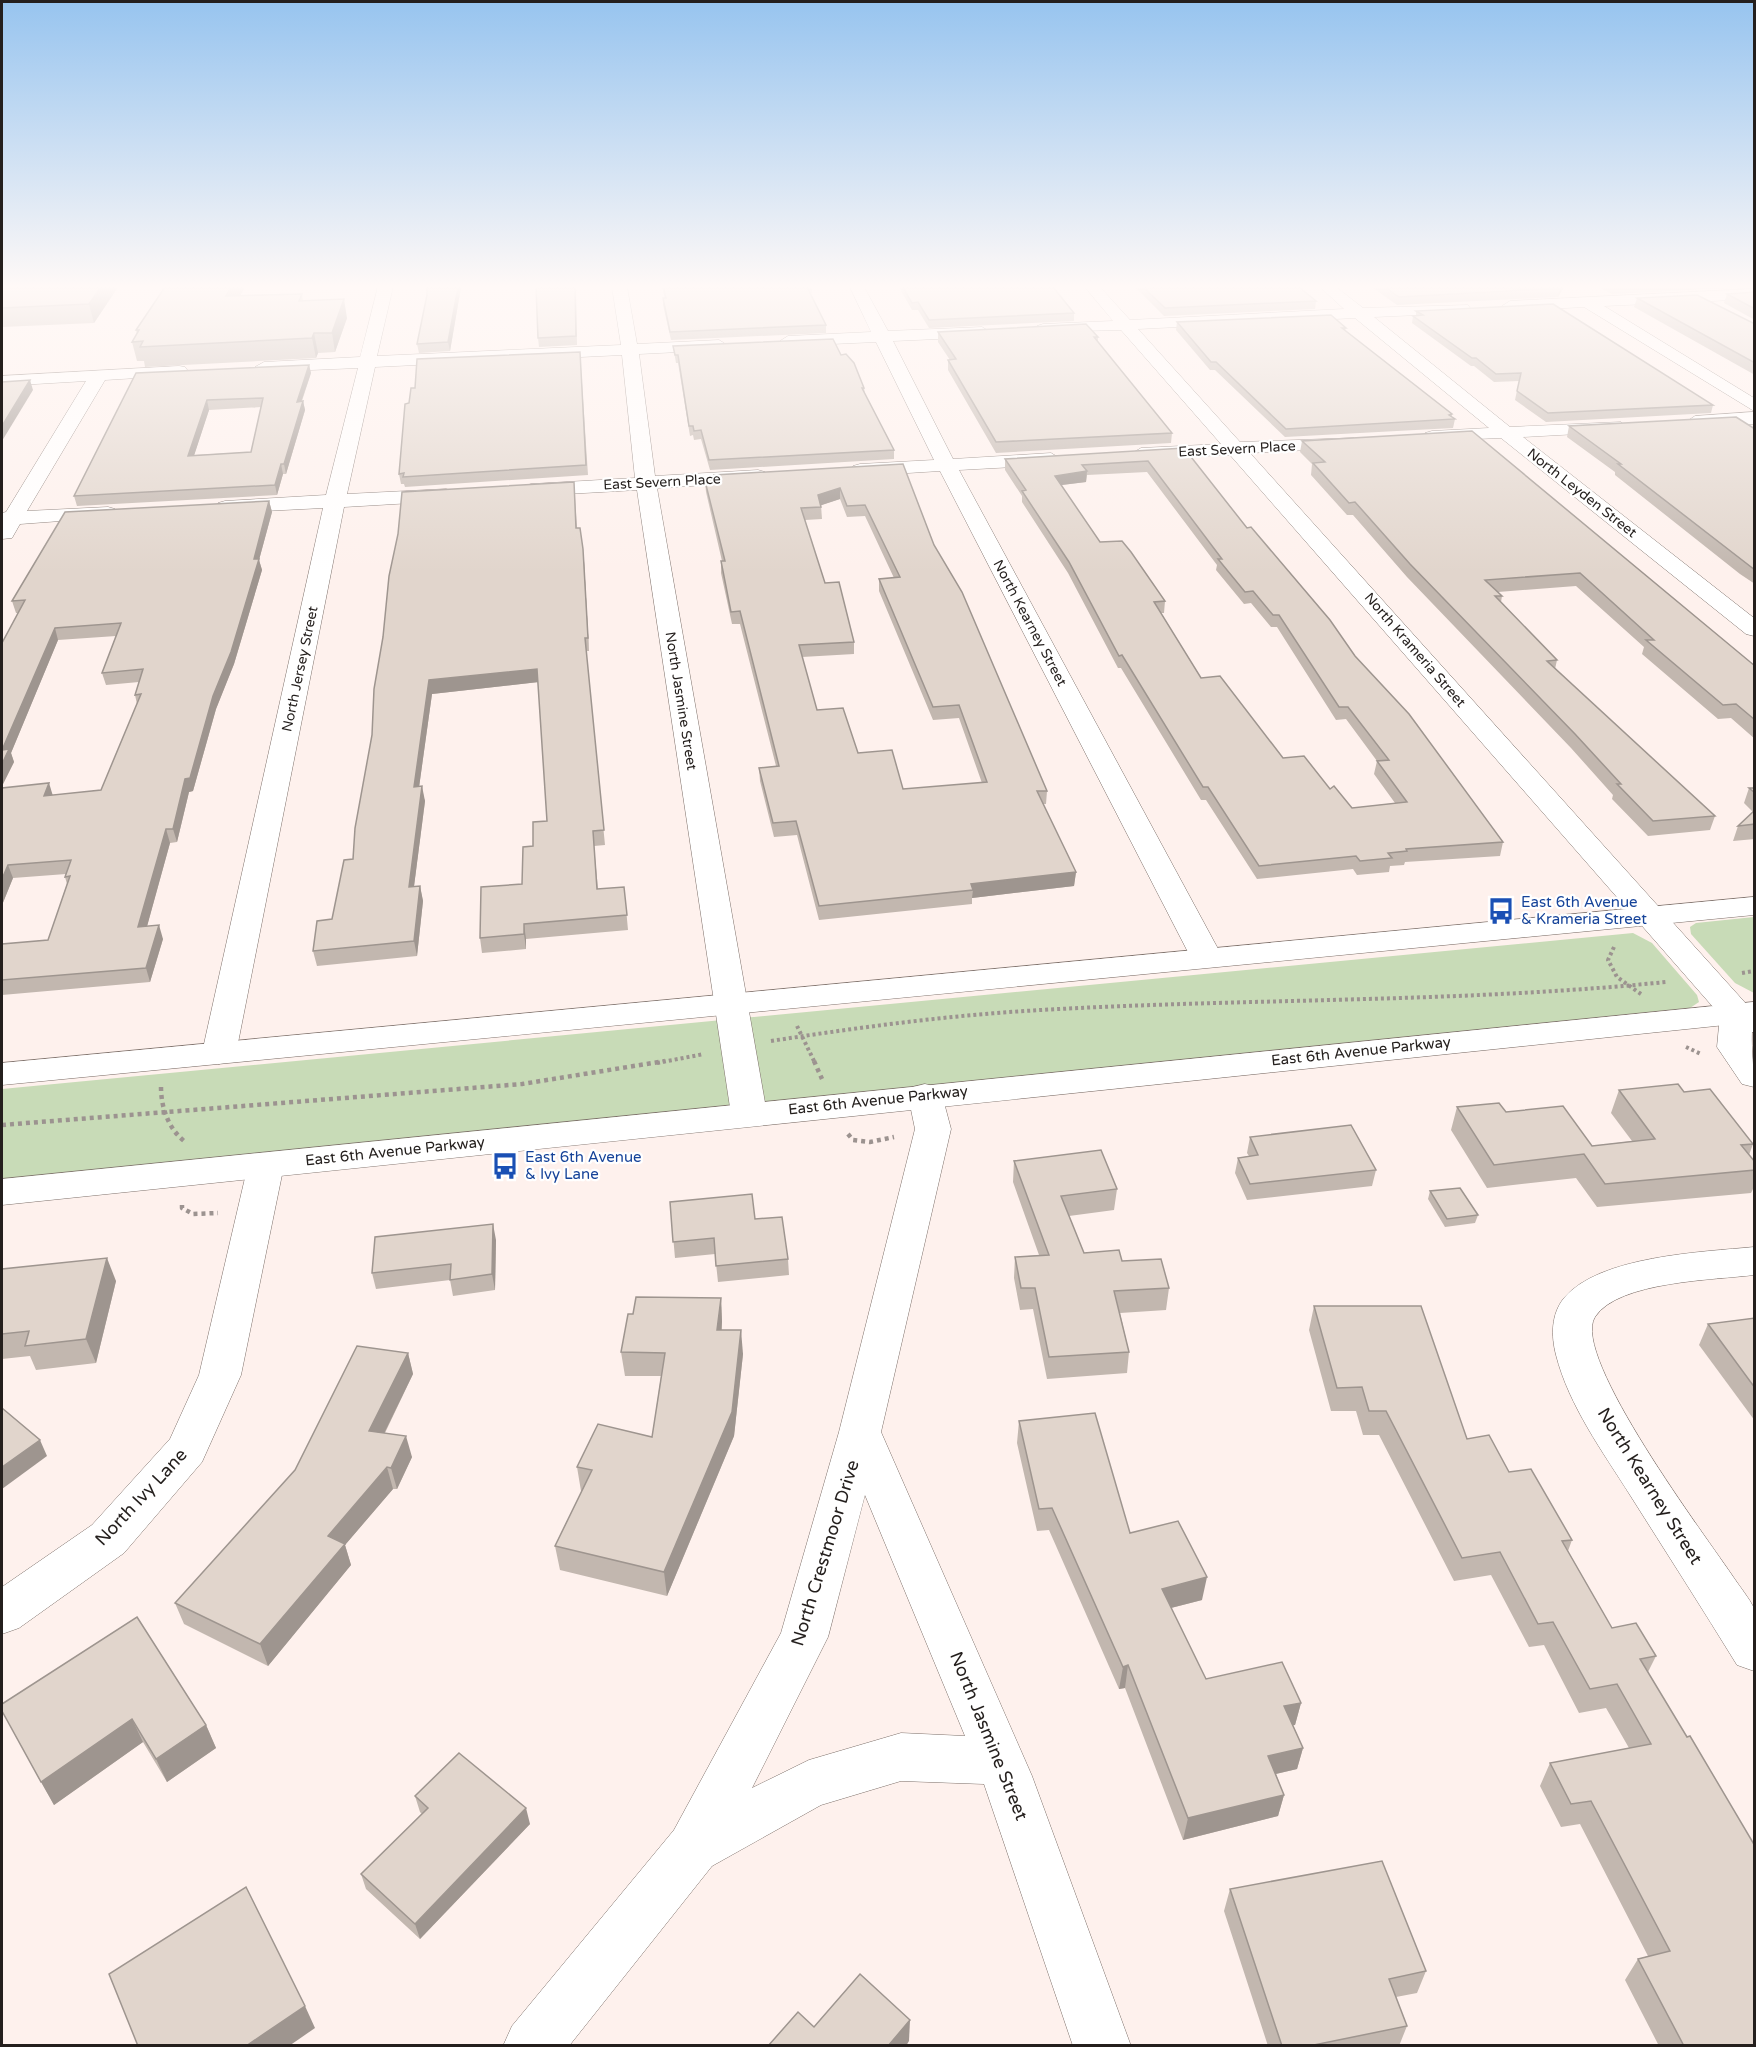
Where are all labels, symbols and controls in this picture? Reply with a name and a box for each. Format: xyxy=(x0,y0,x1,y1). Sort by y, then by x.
street label: East Severn Place xyxy=(1178,437,1296,461)
street label: North Leyden Street xyxy=(1524,445,1641,542)
street label: East Severn Place xyxy=(603,470,721,494)
street label: North Kearney Street xyxy=(990,557,1071,690)
street label: North Krameria Street xyxy=(1361,589,1470,711)
street label: North Jersey Street xyxy=(278,604,322,733)
street label: North Jasmine Street xyxy=(662,631,700,772)
place label: East 6th Avenue & Krameria Street xyxy=(1521,893,1647,928)
bus stop icon: East 6th Avenue & Krameria Street xyxy=(1486,896,1516,926)
street label: East 6th Avenue Parkway xyxy=(1270,1033,1452,1069)
street label: East 6th Avenue Parkway xyxy=(787,1082,969,1118)
street label: East 6th Avenue Parkway xyxy=(304,1133,486,1169)
place label: East 6th Avenue & Ivy Lane xyxy=(525,1148,642,1183)
bus stop icon: East 6th Avenue & Ivy Lane xyxy=(490,1151,520,1181)
street label: North Kearney Street xyxy=(1593,1404,1707,1569)
street label: North Ivy Lane xyxy=(90,1444,192,1550)
street label: North Crestmoor Drive xyxy=(786,1457,864,1649)
street label: North Jasmine Street xyxy=(945,1648,1033,1824)

